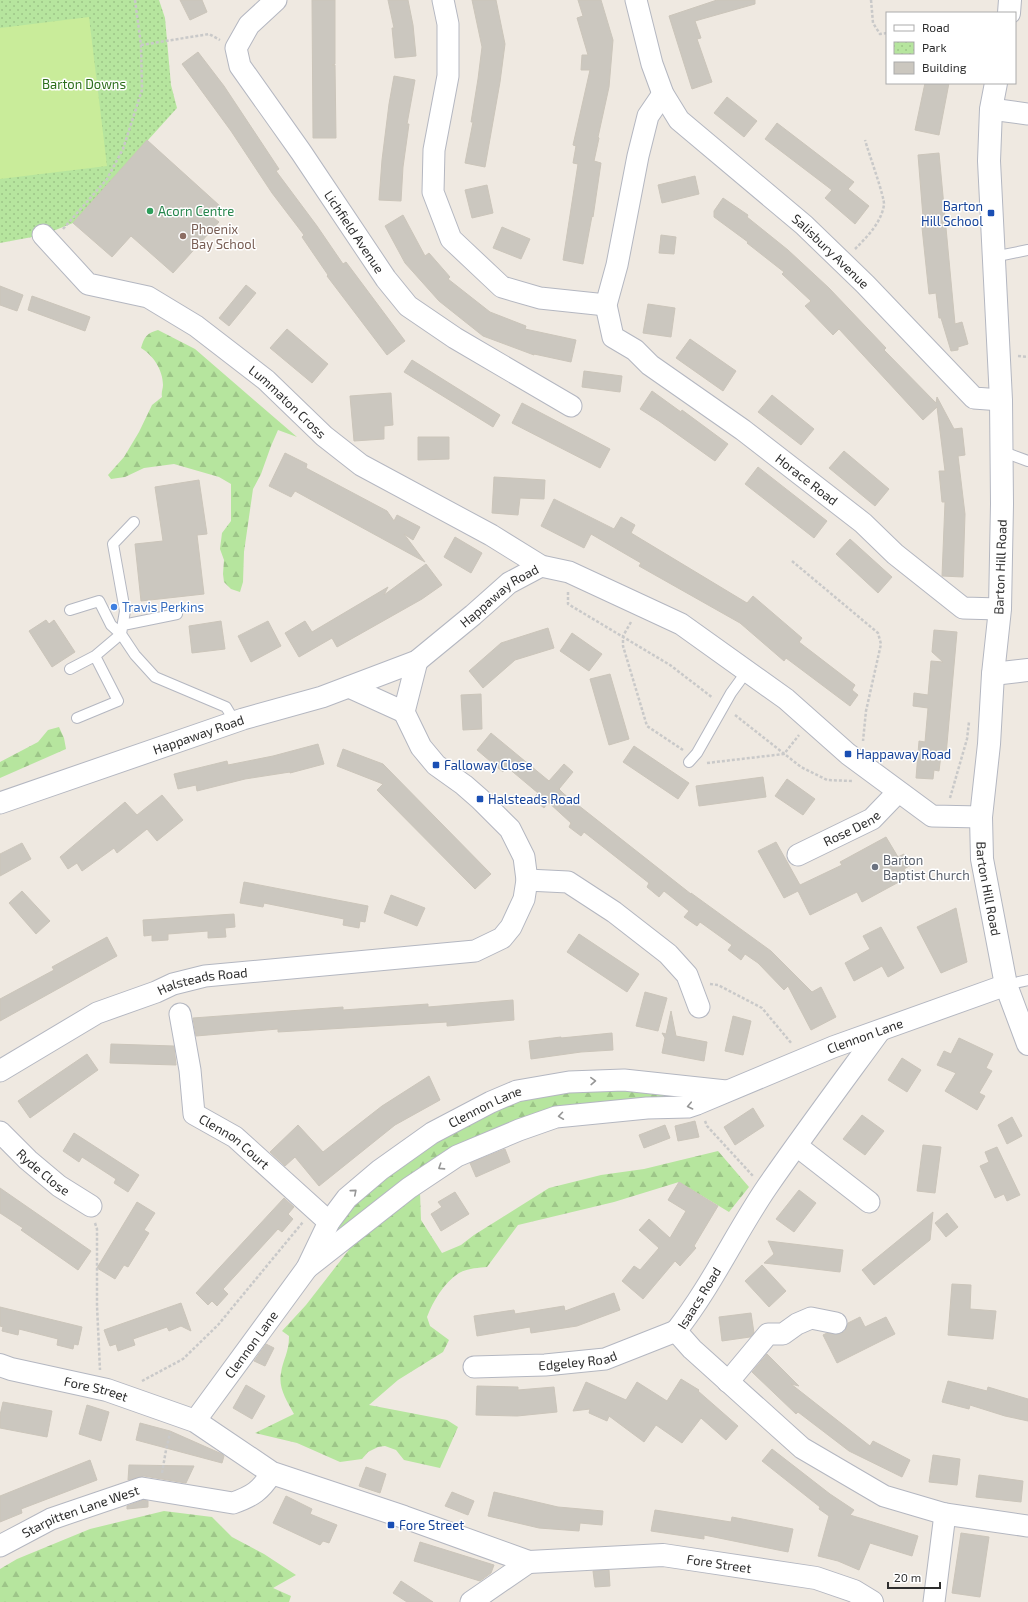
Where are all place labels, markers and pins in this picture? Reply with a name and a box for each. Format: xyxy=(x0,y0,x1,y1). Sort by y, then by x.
place label: Barton Hill School xyxy=(921,198,983,229)
place label: Acorn Centre xyxy=(158,203,234,219)
marker: Acorn Centre xyxy=(145,206,155,216)
marker: Barton Hill School xyxy=(986,208,996,218)
place label: Phoenix Bay School xyxy=(191,221,256,252)
marker: Phoenix Bay School xyxy=(178,231,188,241)
place label: Travis Perkins xyxy=(122,599,204,615)
marker: Travis Perkins xyxy=(109,602,119,612)
place label: Happaway Road xyxy=(856,746,951,762)
marker: Happaway Road xyxy=(843,749,853,759)
place label: Falloway Close xyxy=(444,757,532,773)
marker: Falloway Close xyxy=(431,760,441,770)
place label: Halsteads Road xyxy=(488,791,580,807)
marker: Halsteads Road xyxy=(475,794,485,804)
place label: Barton Baptist Church xyxy=(883,852,970,883)
marker: Barton Baptist Church xyxy=(870,862,880,872)
place label: Fore Street xyxy=(399,1517,464,1533)
marker: Fore Street xyxy=(386,1520,396,1530)

